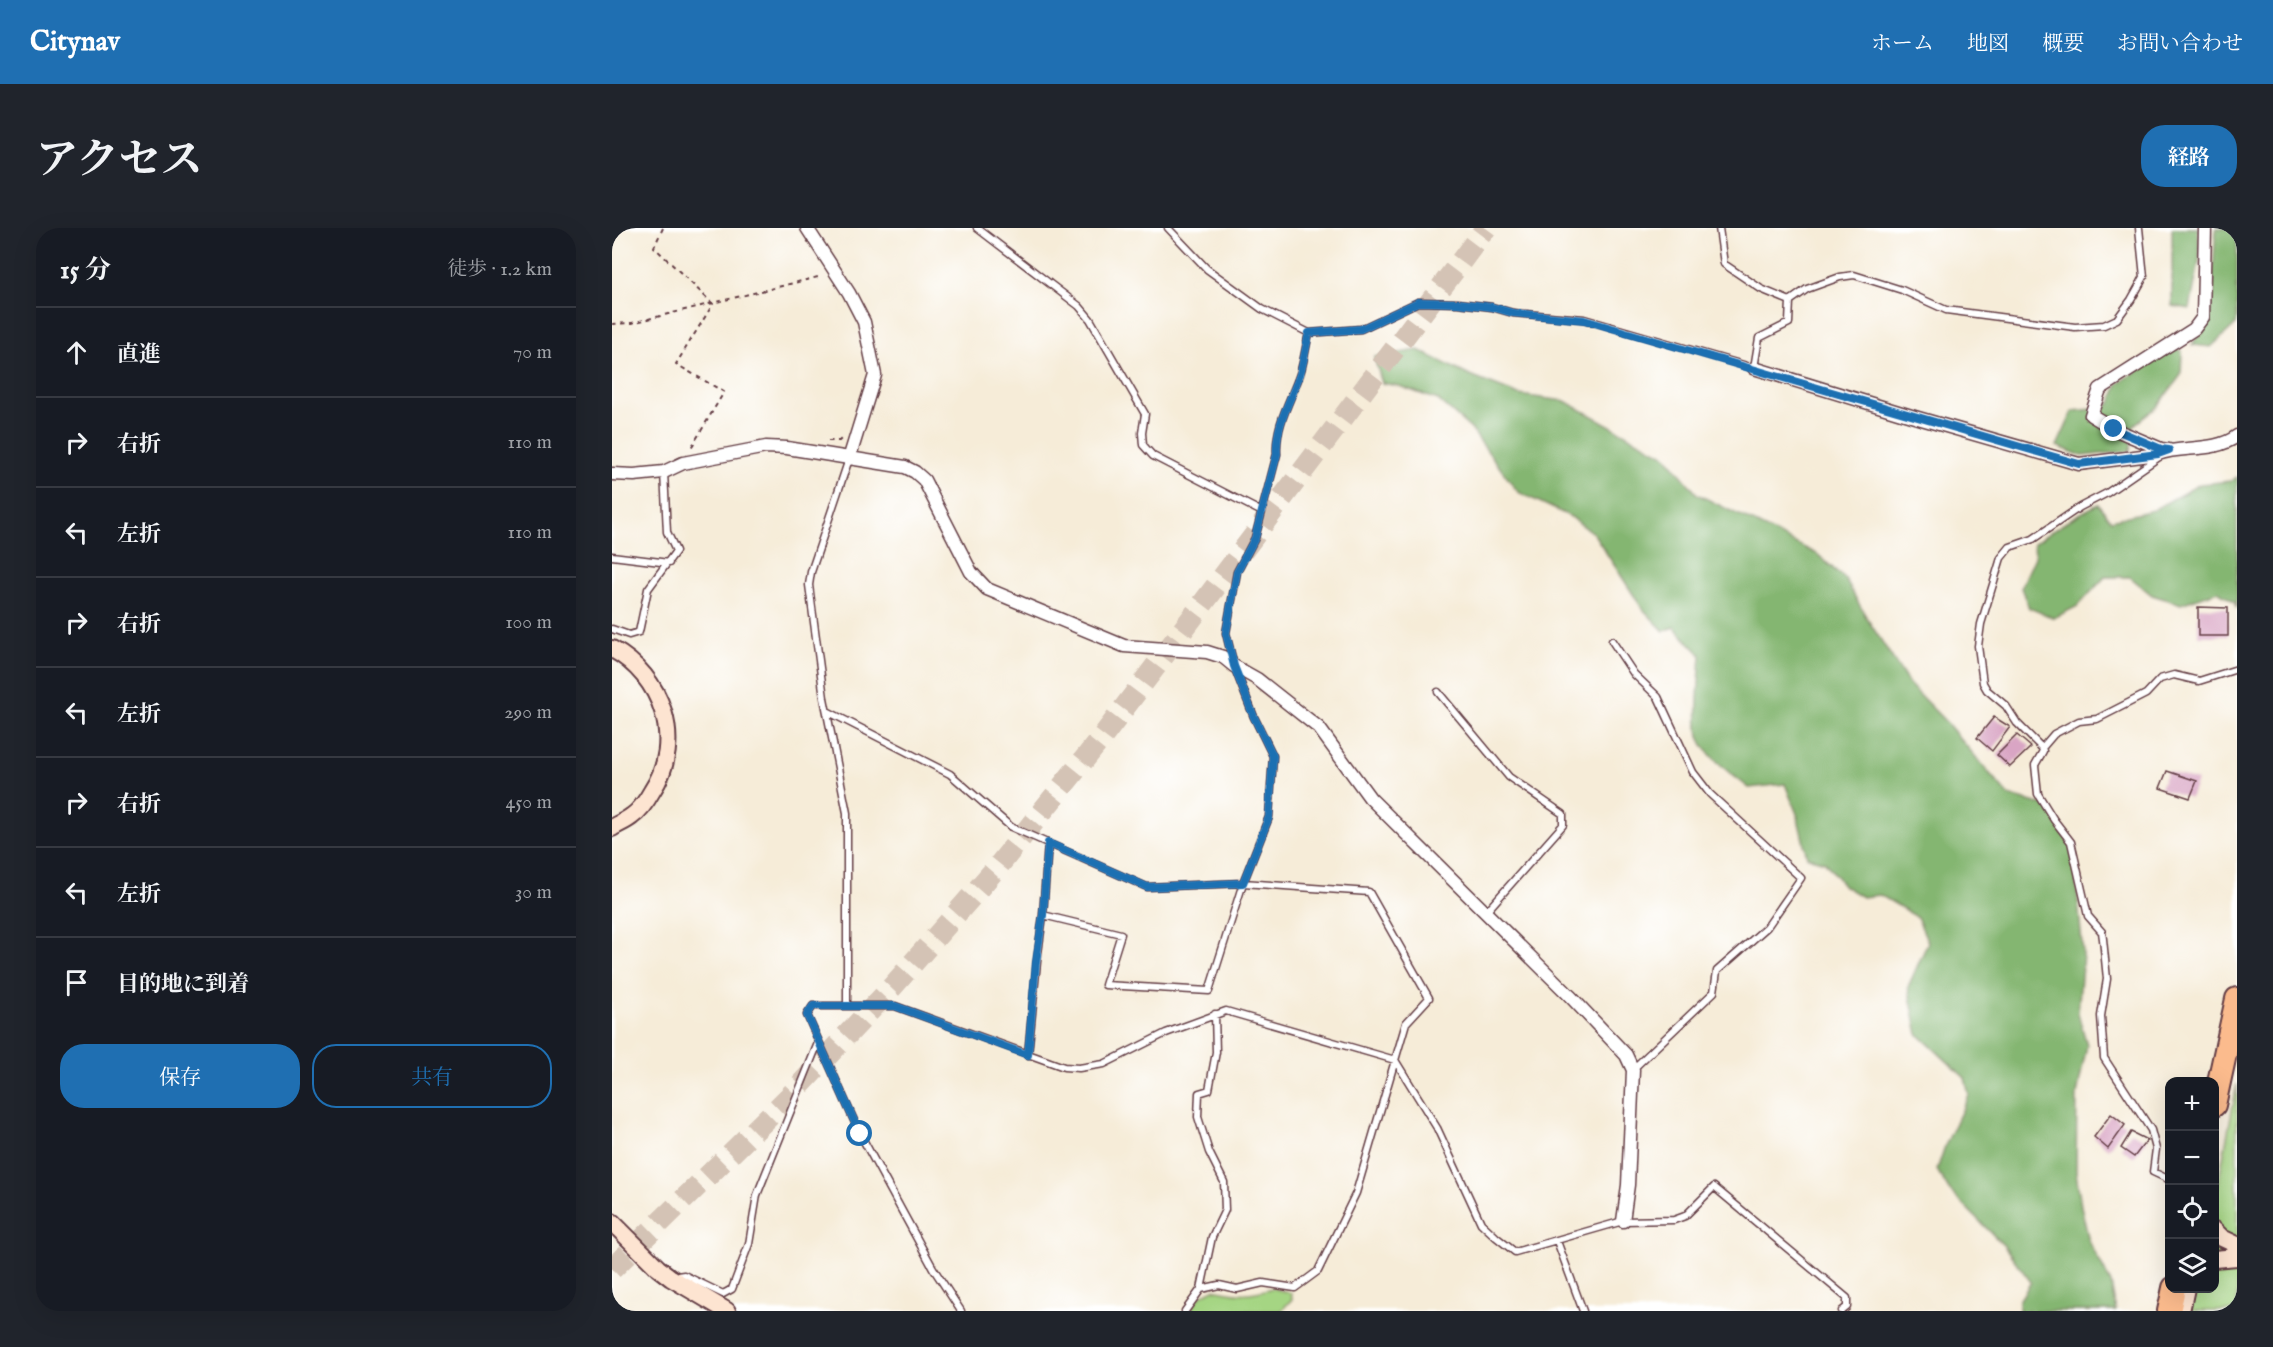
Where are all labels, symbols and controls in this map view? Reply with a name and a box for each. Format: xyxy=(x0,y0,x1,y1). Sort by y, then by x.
text: Citynav xyxy=(30,25,120,60)
text: ホーム xyxy=(1871,31,1934,58)
text: 地図 xyxy=(1967,31,2009,58)
text: 概要 xyxy=(2042,31,2084,58)
text: お問い合わせ xyxy=(2117,31,2243,58)
button: 経路 xyxy=(2141,125,2237,187)
text: アクセス xyxy=(36,135,203,188)
text: 15 分 xyxy=(60,254,111,287)
text: 徒歩 · 1.2 km xyxy=(447,257,552,282)
icon: ahead xyxy=(60,336,93,369)
text: 70 m xyxy=(513,340,552,365)
text: 直進 xyxy=(117,341,161,369)
route end xyxy=(2100,415,2126,441)
icon: right xyxy=(60,426,93,459)
text: 110 m xyxy=(508,430,552,455)
text: 右折 xyxy=(117,431,161,459)
icon: left xyxy=(60,516,93,549)
text: 110 m xyxy=(508,520,552,545)
text: 左折 xyxy=(117,521,161,549)
icon: right xyxy=(60,606,93,639)
text: 100 m xyxy=(505,610,552,635)
text: 右折 xyxy=(117,611,161,639)
icon: left xyxy=(60,696,93,729)
text: 290 m xyxy=(504,700,552,725)
text: 左折 xyxy=(117,701,161,729)
icon: right xyxy=(60,786,93,819)
text: 450 m xyxy=(505,790,552,815)
text: 右折 xyxy=(117,791,161,819)
icon: left xyxy=(60,876,93,909)
text: 30 m xyxy=(515,880,552,905)
text: 左折 xyxy=(117,881,161,909)
icon: arrive xyxy=(60,966,93,999)
text: 目的地に到着 xyxy=(117,971,249,999)
button: 保存 xyxy=(60,1044,300,1108)
button: 共有 xyxy=(312,1044,552,1108)
map controls xyxy=(2165,1077,2219,1293)
button: + xyxy=(2165,1077,2219,1131)
route start xyxy=(846,1120,872,1146)
button: − xyxy=(2165,1131,2219,1185)
button: locate xyxy=(2165,1185,2219,1239)
button: layers xyxy=(2165,1239,2219,1293)

